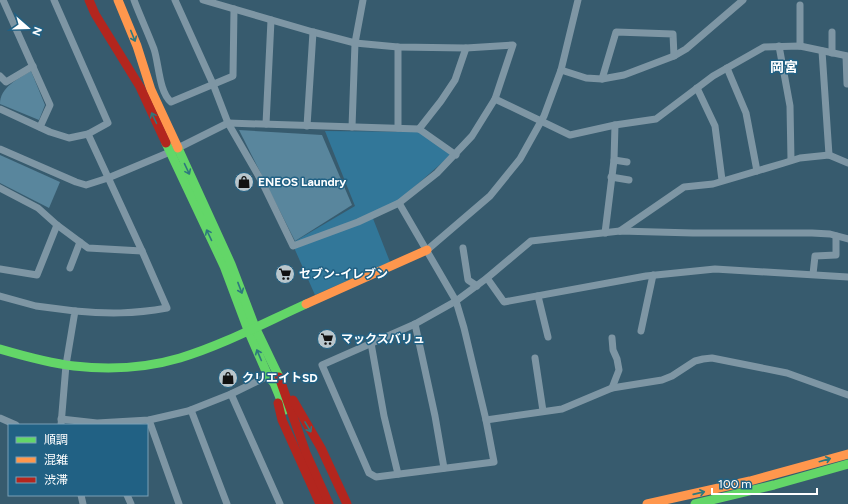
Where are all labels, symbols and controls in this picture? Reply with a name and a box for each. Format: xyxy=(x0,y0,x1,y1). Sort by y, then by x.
north arrow xyxy=(8,8,48,48)
text: N xyxy=(29,25,44,37)
one-way arrow xyxy=(130,30,137,42)
district label: 岡宮 xyxy=(770,59,798,76)
one-way arrow xyxy=(150,112,157,124)
one-way arrow xyxy=(184,163,191,175)
shop icon: ENEOS Laundry xyxy=(233,171,255,193)
place label: ENEOS Laundry xyxy=(258,175,346,189)
one-way arrow xyxy=(205,230,212,242)
supermarket icon: セブン-イレブン xyxy=(274,263,296,285)
place label: セブン-イレブン xyxy=(299,267,388,281)
one-way arrow xyxy=(237,281,245,293)
supermarket icon: マックスバリュ xyxy=(316,328,338,350)
place label: マックスバリュ xyxy=(341,332,425,346)
one-way arrow xyxy=(255,350,262,362)
shop icon: クリエイトSD xyxy=(217,367,239,389)
place label: クリエイトSD xyxy=(242,371,318,385)
one-way arrow xyxy=(305,421,313,433)
legend xyxy=(8,424,148,496)
text: 順調 xyxy=(44,433,68,447)
text: 混雑 xyxy=(44,453,68,467)
one-way arrow xyxy=(818,456,831,463)
scale bar xyxy=(712,470,817,496)
text: 渋滞 xyxy=(44,473,68,487)
text: 100 m xyxy=(718,477,752,491)
one-way arrow xyxy=(692,488,705,496)

